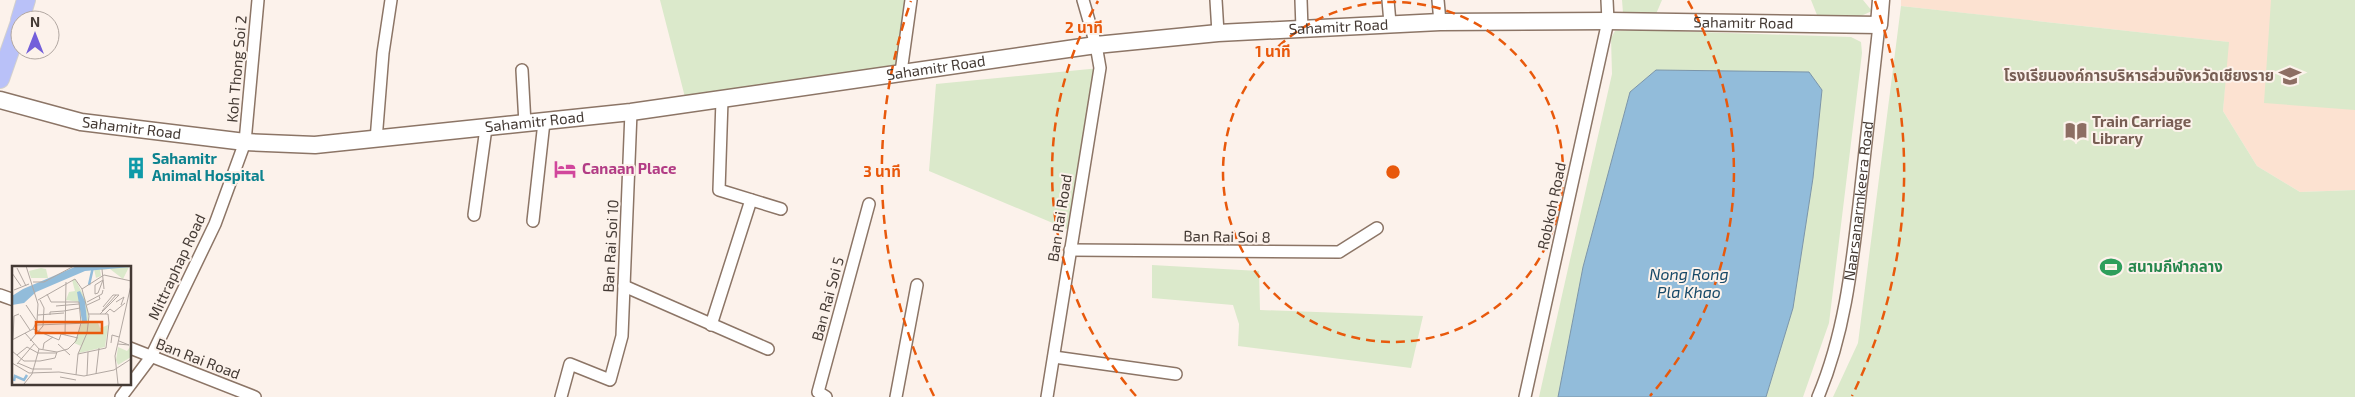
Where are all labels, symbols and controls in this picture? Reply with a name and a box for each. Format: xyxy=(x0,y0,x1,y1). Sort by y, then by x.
north arrow xyxy=(10,10,60,60)
street label: Sahamitr Road xyxy=(1693,12,1793,32)
text: N xyxy=(30,13,40,30)
street label: Koh Thong Soi 2 xyxy=(222,14,250,123)
street label: Sahamitr Road xyxy=(1288,15,1389,37)
text: 2 นาที xyxy=(1065,18,1103,36)
text: 1 นาที xyxy=(1255,42,1291,60)
street label: Sahamitr Road xyxy=(885,51,986,83)
school or university icon: โรงเรียนองค์การบริหารส่วนจังหวัดเชียงราย xyxy=(2277,63,2303,89)
place label: โรงเรียนองค์การบริหารส่วนจังหวัดเชียงราย xyxy=(2004,66,2274,84)
street label: Sahamitr Road xyxy=(484,107,585,135)
street label: Sahamitr Road xyxy=(81,112,182,142)
place label: Train Carriage Library xyxy=(2092,112,2191,148)
library icon: Train Carriage Library xyxy=(2063,118,2089,144)
street label: Naarsanarmkeera Road xyxy=(1839,120,1876,282)
place label: Sahamitr Animal Hospital xyxy=(152,149,265,184)
building icon: Sahamitr Animal Hospital xyxy=(123,155,149,181)
hotel icon: Canaan Place xyxy=(552,156,578,182)
place label: Canaan Place xyxy=(582,159,676,177)
street label: Robkoh Road xyxy=(1533,160,1569,251)
text: 3 นาที xyxy=(863,162,901,180)
centre of rings xyxy=(1384,163,1402,181)
street label: Ban Rai Road xyxy=(1043,173,1075,263)
street label: Ban Rai Soi 10 xyxy=(599,199,621,293)
street label: Mittraphap Road xyxy=(144,211,209,322)
street label: Ban Rai Soi 8 xyxy=(1183,226,1271,246)
sports icon: สนามกีฬากลาง xyxy=(2098,254,2124,280)
street label: Ban Rai Soi 5 xyxy=(807,255,847,343)
place label: สนามกีฬากลาง xyxy=(2128,257,2223,275)
water label: Nong Rong Pla Khao xyxy=(1649,264,1729,301)
inset map xyxy=(12,266,131,384)
street label: Ban Rai Road xyxy=(154,334,243,382)

